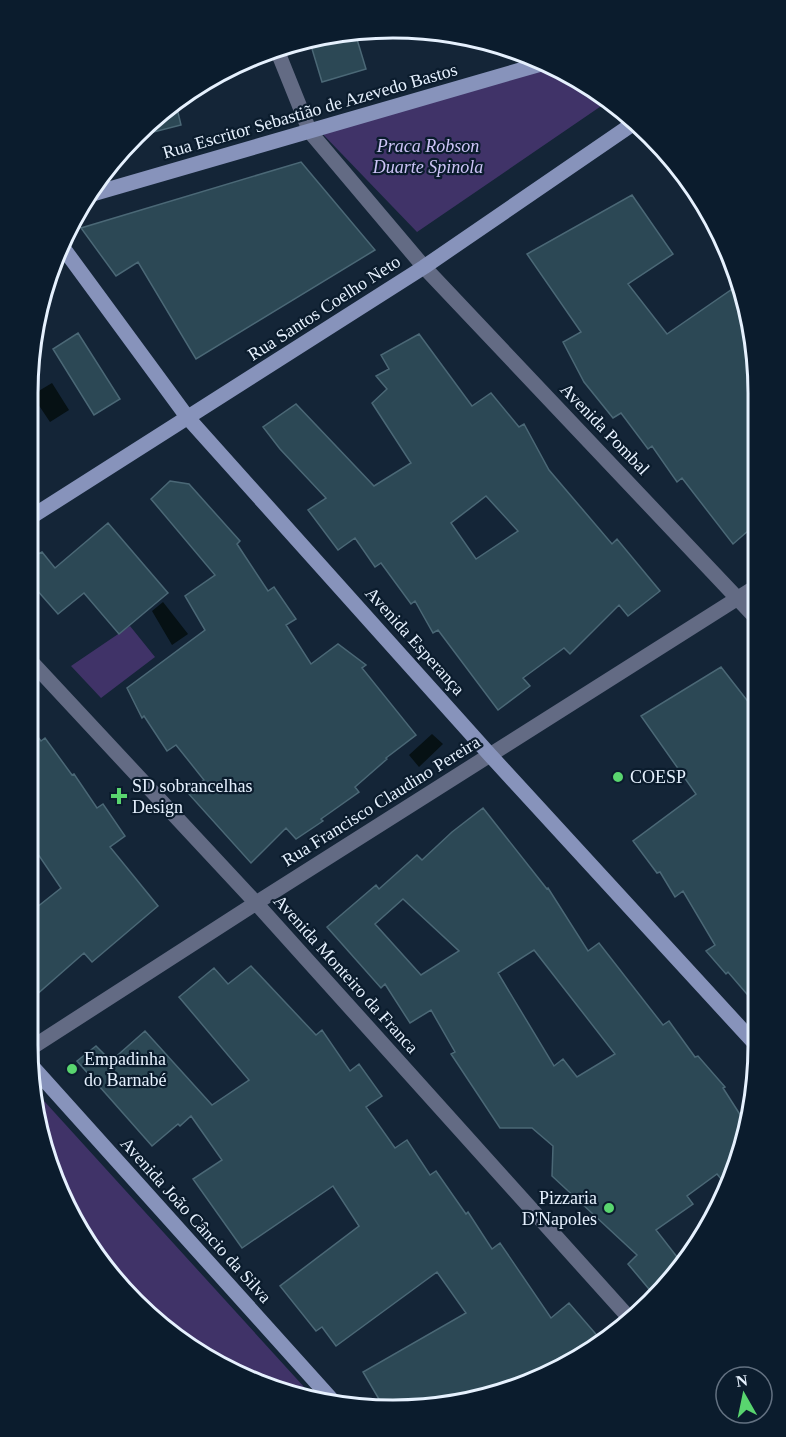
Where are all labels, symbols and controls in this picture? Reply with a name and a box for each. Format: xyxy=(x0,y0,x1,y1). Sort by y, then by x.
street label: Rua Escritor Sebastião de Azevedo Bastos xyxy=(160,59,460,163)
park label: Praca Robson Duarte Spinola xyxy=(372,136,483,177)
street label: Rua Santos Coelho Neto xyxy=(244,251,404,365)
street label: Avenida Pombal xyxy=(556,379,654,479)
street label: Avenida Esperança xyxy=(361,583,469,699)
street label: Rua Francisco Claudino Pereira xyxy=(278,732,484,870)
place label: COESP xyxy=(630,767,686,787)
marker: COESP xyxy=(611,770,625,784)
place label: SD sobrancelhas Design xyxy=(132,776,252,817)
marker: SD sobrancelhas Design xyxy=(110,787,128,805)
street label: Avenida Monteiro da Franca xyxy=(270,891,422,1057)
place label: Empadinha do Barnabé xyxy=(84,1049,166,1090)
marker: Empadinha do Barnabé xyxy=(65,1062,79,1076)
street label: Avenida João Câncio da Silva xyxy=(116,1133,276,1307)
place label: Pizzaria D'Napoles xyxy=(522,1188,597,1229)
marker: Pizzaria D'Napoles xyxy=(602,1201,616,1215)
north arrow xyxy=(714,1365,774,1425)
text: N xyxy=(735,1371,749,1390)

